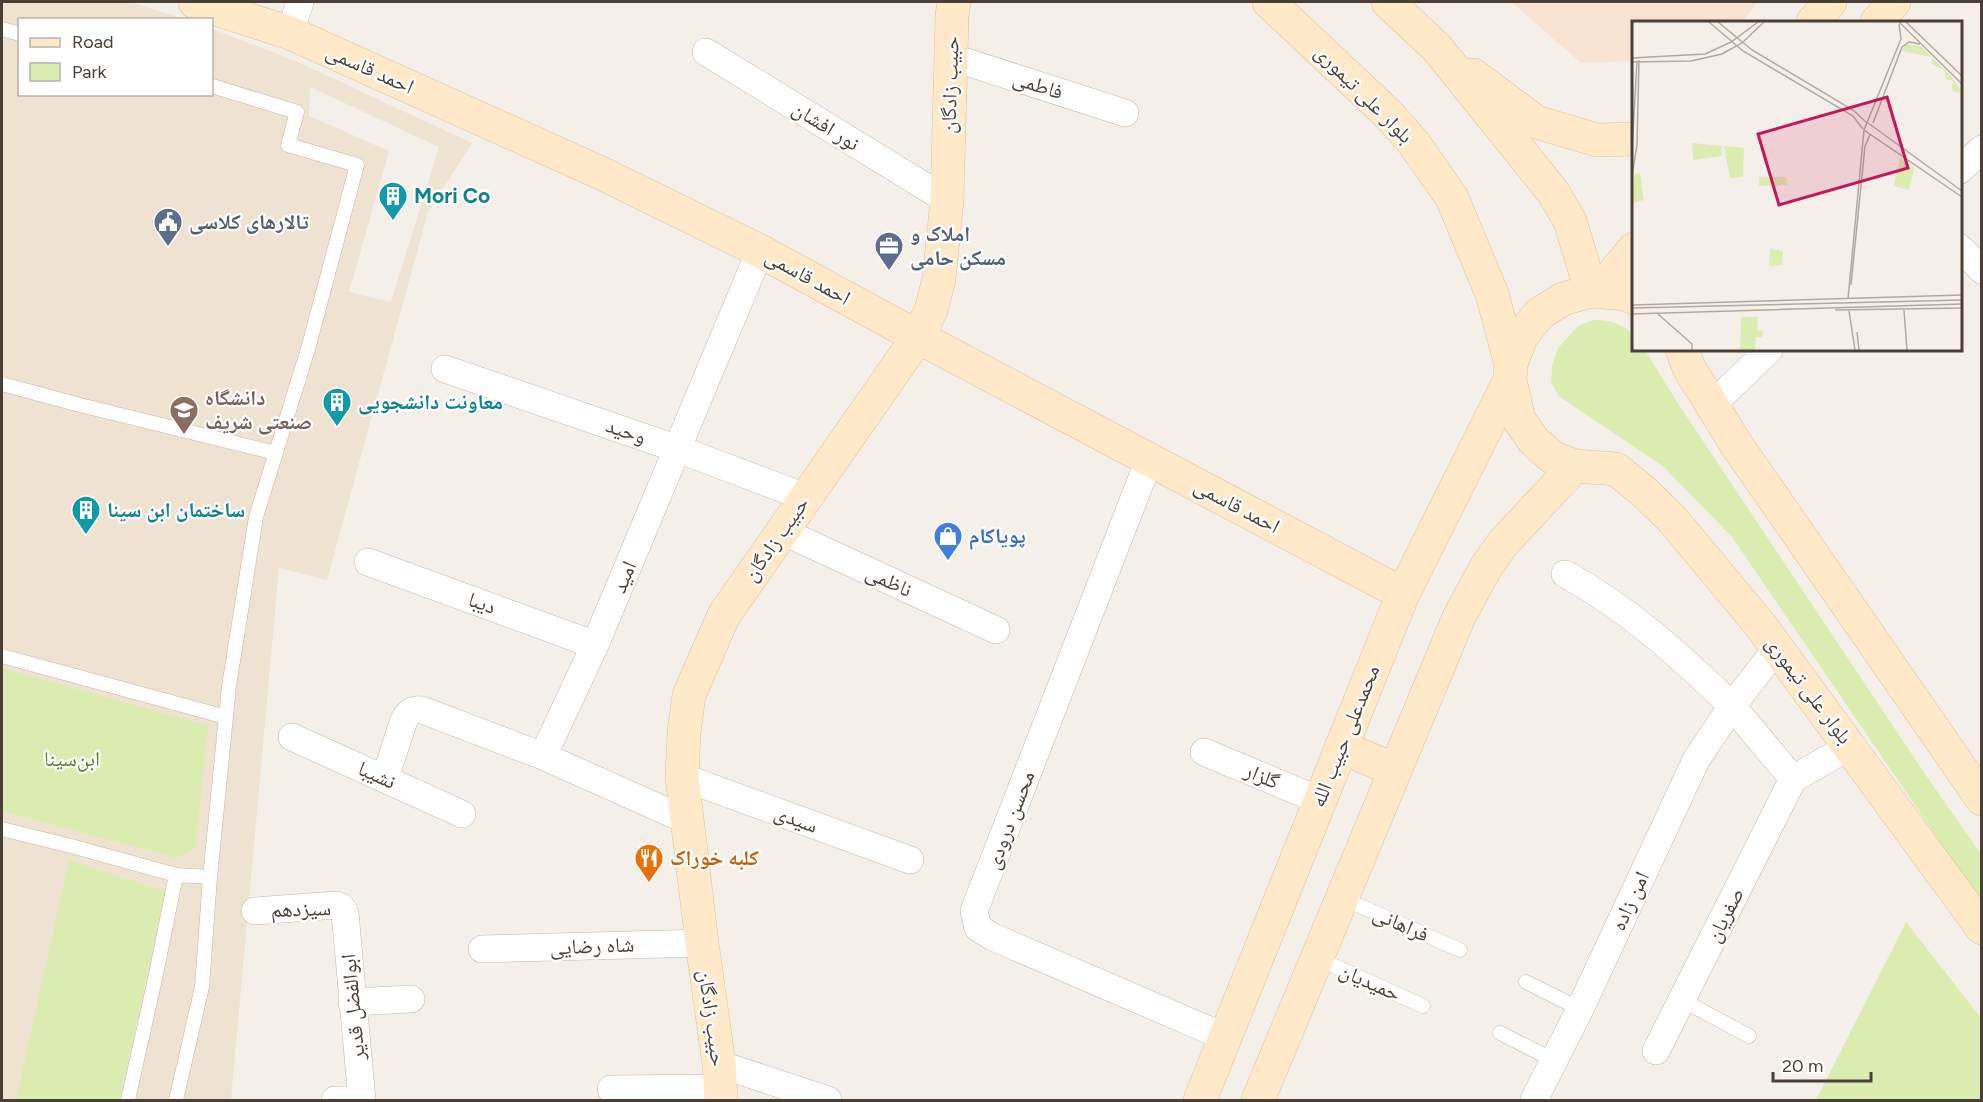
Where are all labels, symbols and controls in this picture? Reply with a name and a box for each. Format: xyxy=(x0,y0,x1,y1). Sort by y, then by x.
legend xyxy=(18,18,213,96)
inset map xyxy=(1632,21,1962,351)
text: Road xyxy=(72,31,113,53)
street label: حبیب زادگان xyxy=(935,36,964,134)
street label: احمد قاسمی xyxy=(322,38,418,100)
street label: بلوار علی تیموری xyxy=(1309,39,1419,149)
text: Park xyxy=(72,61,107,83)
street label: فاطمی xyxy=(1010,65,1066,105)
street label: نور افشان xyxy=(788,95,864,156)
building icon: Mori Co xyxy=(377,180,409,222)
place label: Mori Co xyxy=(414,183,490,208)
public building icon: تالارهای کلاسی xyxy=(152,206,184,248)
place label: تالارهای کلاسی xyxy=(189,209,309,235)
place label: املاک و مسکن حامی xyxy=(910,221,1006,271)
office icon: املاک و مسکن حامی xyxy=(873,230,905,272)
street label: احمد قاسمی xyxy=(761,243,855,311)
place label: دانشگاه صنعتی شریف xyxy=(205,385,312,435)
building icon: معاونت دانشجویی xyxy=(321,386,353,428)
place label: معاونت دانشجویی xyxy=(358,389,503,415)
school or university icon: دانشگاه صنعتی شریف xyxy=(168,394,200,436)
street label: وحید xyxy=(603,412,649,449)
street label: احمد قاسمی xyxy=(1190,473,1284,539)
street label: حبیب زادگان xyxy=(737,492,814,586)
building icon: ساختمان ابن سینا xyxy=(70,494,102,536)
place label: ساختمان ابن سینا xyxy=(107,497,245,523)
shop icon: پویاکام xyxy=(932,520,964,562)
place label: پویاکام xyxy=(969,523,1026,550)
street label: امید xyxy=(606,557,641,596)
street label: ناظمی xyxy=(862,559,916,603)
street label: دیبا xyxy=(465,586,499,619)
street label: بلوار علی تیموری xyxy=(1760,631,1858,749)
street label: محمدعلی حبیب الله xyxy=(1305,661,1385,811)
park label: ابن‌سینا xyxy=(44,746,100,772)
street label: نشیبا xyxy=(354,755,400,794)
street label: گلزار xyxy=(1240,757,1284,794)
street label: محسن درودی xyxy=(979,767,1041,873)
street label: سیدی xyxy=(771,799,821,838)
restaurant icon: کلبه خوراک xyxy=(633,842,665,884)
place label: کلبه خوراک xyxy=(670,845,759,870)
street label: امن زاده xyxy=(1605,867,1655,935)
street label: صفریان xyxy=(1700,883,1749,946)
street label: سیزدهم xyxy=(270,895,332,924)
street label: فراهانی xyxy=(1369,900,1433,948)
street label: شاه رضایی xyxy=(549,932,635,960)
street label: ابوالفضل قدیر xyxy=(335,953,371,1062)
street label: حمیدیان xyxy=(1336,957,1405,1006)
street label: حبیب زادگان xyxy=(693,968,732,1068)
scale bar xyxy=(1773,1045,1870,1083)
text: 20 m xyxy=(1782,1055,1823,1077)

